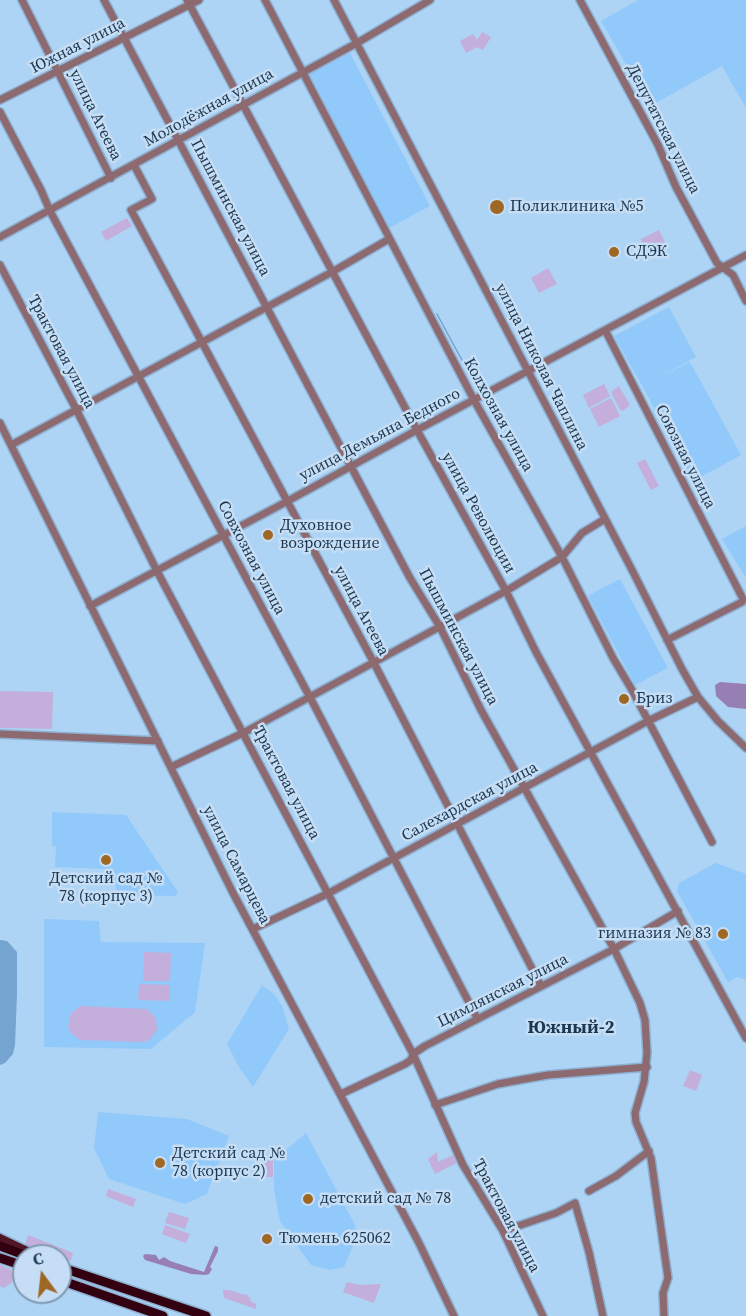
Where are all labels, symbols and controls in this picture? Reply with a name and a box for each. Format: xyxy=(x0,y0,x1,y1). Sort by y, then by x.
street label: Южная улица xyxy=(27,14,129,78)
street label: Депутатская улица xyxy=(622,61,704,197)
street label: Молодёжная улица xyxy=(141,64,277,152)
street label: улица Агеева xyxy=(65,66,125,164)
street label: Пышминская улица xyxy=(186,136,274,280)
place label: Поликлиника №5 xyxy=(510,197,644,217)
marker: Поликлиника №5 xyxy=(488,198,506,216)
place label: СДЭК xyxy=(626,242,667,262)
marker: СДЭК xyxy=(607,245,621,259)
street label: улица Николая Чаплина xyxy=(490,280,592,454)
street label: Трактовая улица xyxy=(23,292,99,412)
street label: Колхозная улица xyxy=(459,355,537,475)
street label: улица Демьяна Бедного xyxy=(296,384,464,486)
street label: Союзная улица xyxy=(651,402,719,512)
street label: улица Революции xyxy=(437,449,519,577)
street label: Совхозная улица xyxy=(213,498,289,618)
place label: Духовное возрождение xyxy=(280,516,380,554)
marker: Духовное возрождение xyxy=(261,528,275,542)
street label: улица Агеева xyxy=(329,563,393,659)
street label: Пышминская улица xyxy=(414,565,502,709)
place label: Бриз xyxy=(636,689,672,709)
marker: Бриз xyxy=(617,692,631,706)
street label: Трактовая улица xyxy=(248,723,324,843)
street label: Салехардская улица xyxy=(399,758,541,846)
street label: улица Самарцева xyxy=(198,803,274,927)
marker: Детский сад № 78 (корпус 3) xyxy=(99,853,113,867)
place label: Детский сад № 78 (корпус 3) xyxy=(49,869,163,907)
place label: гимназия № 83 xyxy=(598,924,711,944)
marker: гимназия № 83 xyxy=(716,927,730,941)
street label: Цимлянская улица xyxy=(435,950,571,1032)
district label: Южный-2 xyxy=(527,1017,615,1039)
place label: Детский сад № 78 (корпус 2) xyxy=(172,1144,285,1182)
marker: Детский сад № 78 (корпус 2) xyxy=(153,1156,167,1170)
street label: Трактовая улица xyxy=(468,1156,544,1276)
place label: детский сад № 78 xyxy=(320,1189,451,1209)
marker: детский сад № 78 xyxy=(301,1192,315,1206)
place label: Тюмень 625062 xyxy=(279,1229,391,1249)
marker: Тюмень 625062 xyxy=(260,1232,274,1246)
north arrow xyxy=(12,1244,72,1304)
text: С xyxy=(30,1247,46,1270)

